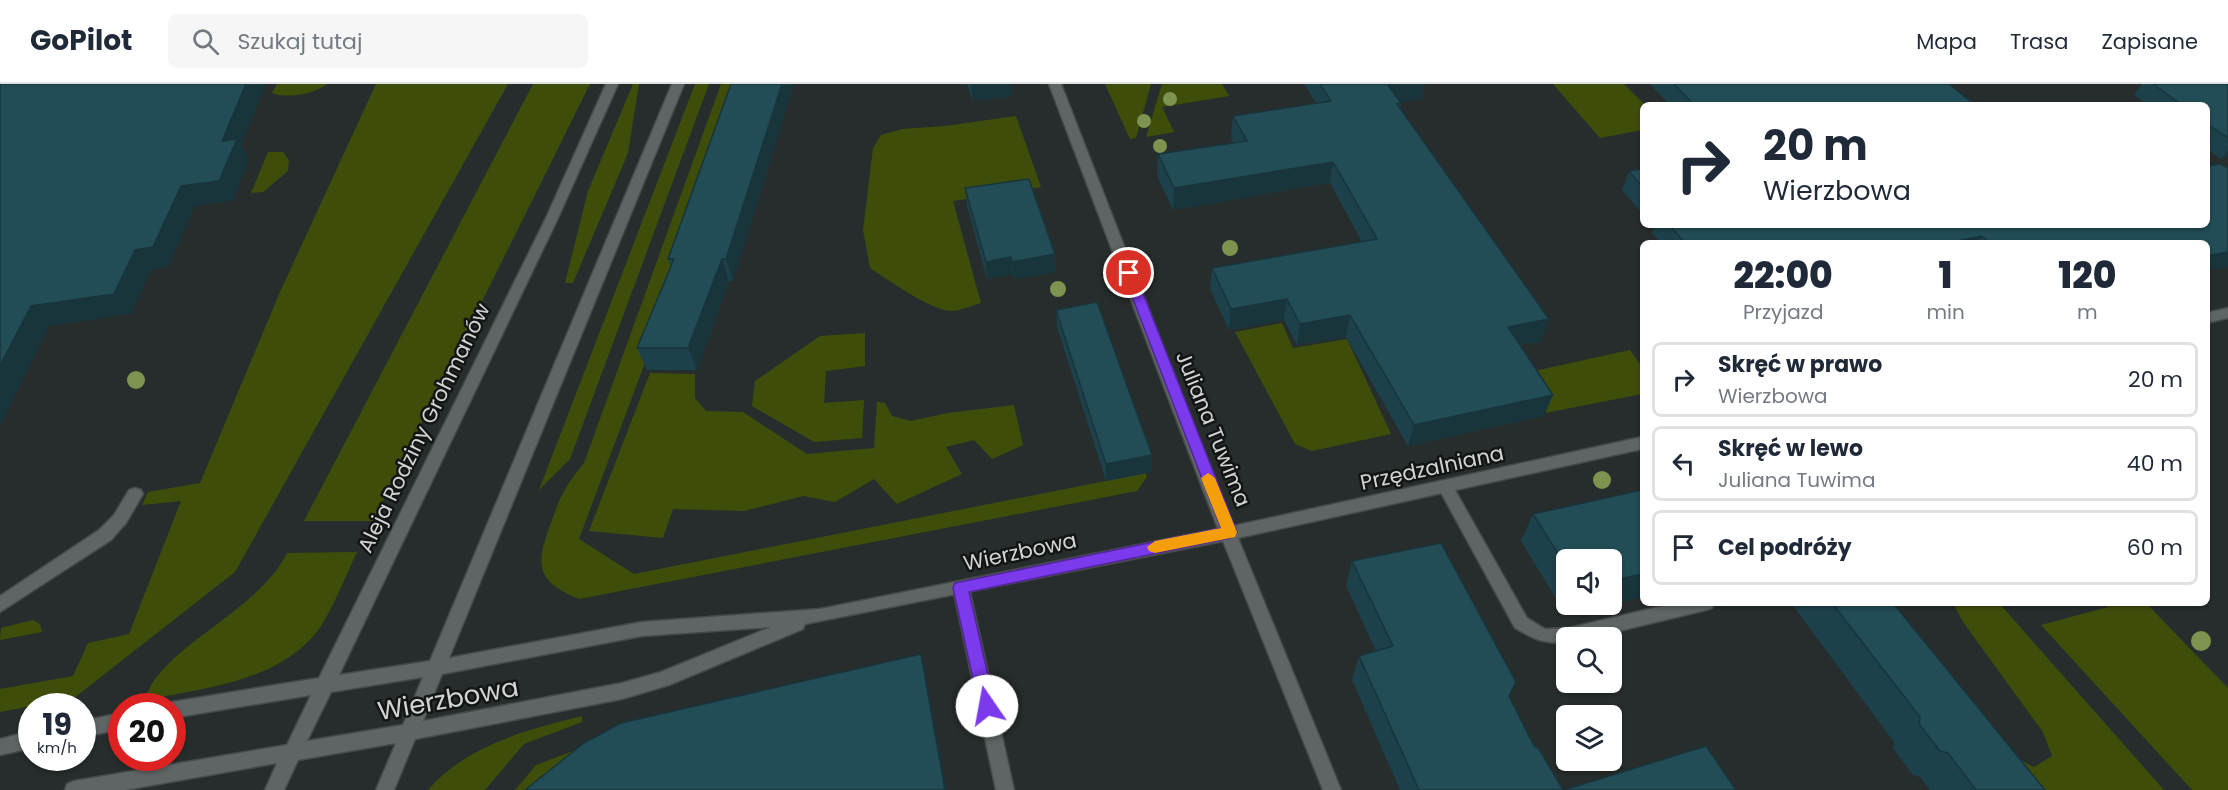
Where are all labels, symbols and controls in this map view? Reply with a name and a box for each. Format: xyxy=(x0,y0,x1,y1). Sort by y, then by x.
search box xyxy=(168,14,588,68)
text: GoPilot xyxy=(30,21,132,60)
icon: search xyxy=(189,25,222,58)
text: Szukaj tutaj xyxy=(237,26,362,57)
text: Mapa xyxy=(1916,27,1977,56)
text: Trasa xyxy=(2010,27,2068,56)
text: Zapisane xyxy=(2101,27,2198,56)
text: 20 m xyxy=(1763,116,1868,175)
icon: right xyxy=(1664,126,1742,204)
text: Wierzbowa xyxy=(1763,172,1911,209)
pin xyxy=(1103,247,1154,298)
text: 22:00 xyxy=(1734,250,1833,301)
text: 1 xyxy=(1939,250,1953,301)
text: 120 xyxy=(2058,250,2116,301)
icon: arrive xyxy=(1112,256,1145,289)
street label: Aleja Rodziny Grohmanów xyxy=(350,298,497,557)
text: Przyjazd xyxy=(1743,298,1823,326)
text: min xyxy=(1926,298,1965,326)
text: m xyxy=(2077,298,2098,326)
street label: Juliana Tuwima xyxy=(1169,347,1258,511)
text: Skręć w prawo xyxy=(1718,349,1882,380)
icon: right xyxy=(1667,363,1700,396)
text: 20 m xyxy=(2128,364,2183,395)
text: Wierzbowa xyxy=(1718,382,1828,410)
text: Skręć w lewo xyxy=(1718,433,1863,464)
street label: Przędzalniana xyxy=(1357,438,1506,497)
icon: left xyxy=(1667,447,1700,480)
text: 40 m xyxy=(2127,448,2183,479)
text: Juliana Tuwima xyxy=(1718,466,1875,494)
street label: Wierzbowa xyxy=(961,525,1079,578)
icon: arrive xyxy=(1667,531,1700,564)
text: Cel podróży xyxy=(1718,532,1852,563)
text: 60 m xyxy=(2127,532,2183,563)
map controls xyxy=(1556,549,1622,771)
button: sound xyxy=(1556,549,1622,615)
button: search xyxy=(1556,627,1622,693)
street label: Wierzbowa xyxy=(375,669,521,729)
position arrow xyxy=(955,674,1019,738)
speed limit sign: 20 xyxy=(108,693,186,771)
text: 19 xyxy=(42,703,72,746)
button: layers xyxy=(1556,705,1622,771)
text: km/h xyxy=(37,737,77,758)

